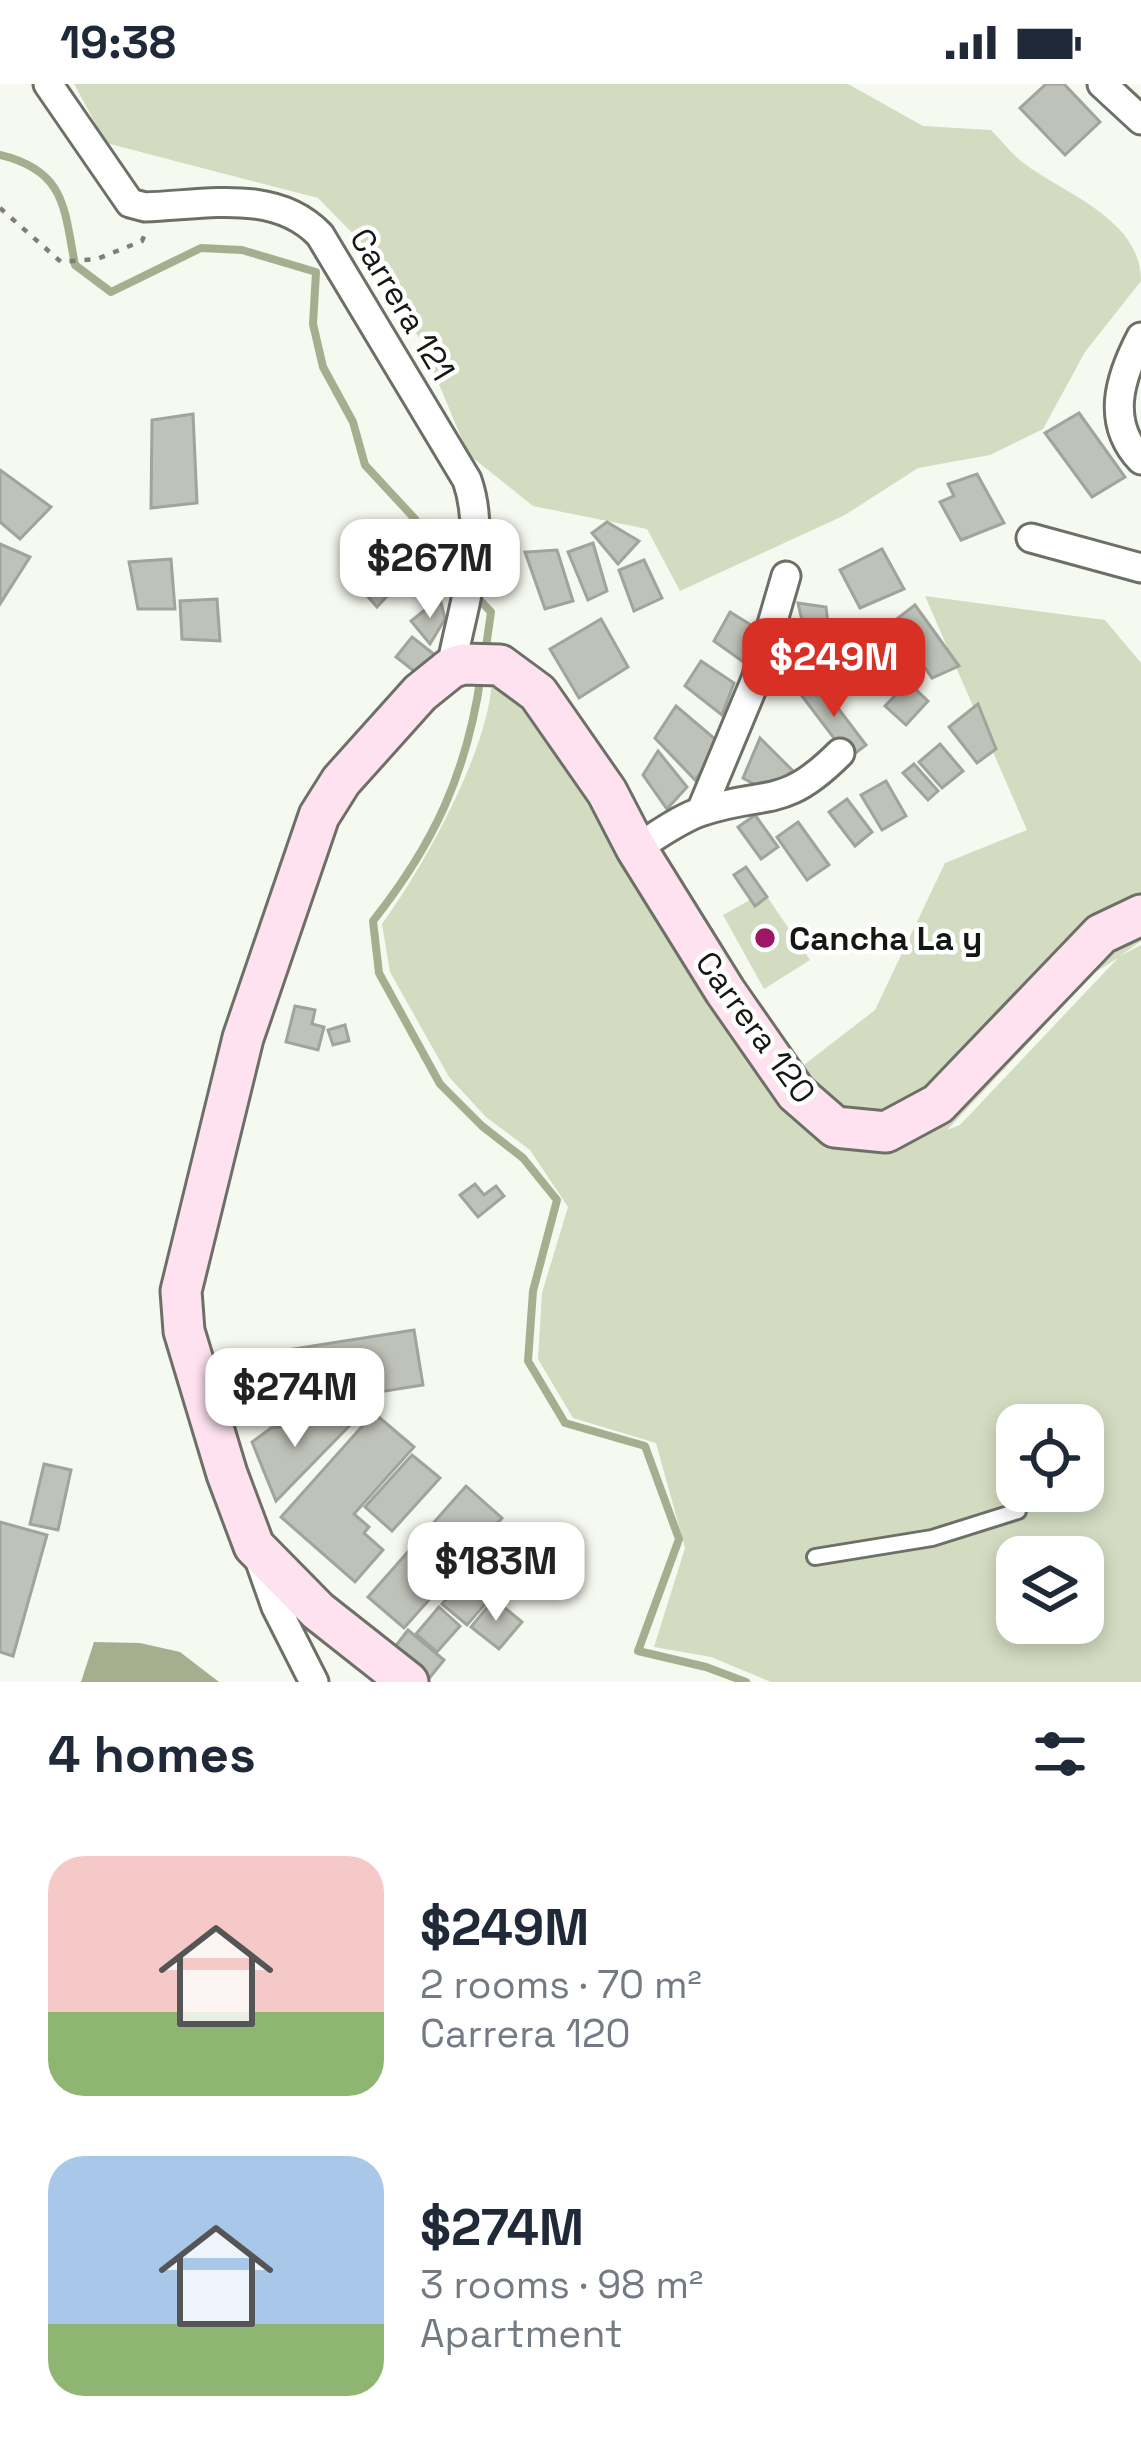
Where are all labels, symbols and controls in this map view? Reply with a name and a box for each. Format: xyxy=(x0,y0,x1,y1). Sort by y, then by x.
text: 19:38 xyxy=(60,14,176,71)
street label: Carrera 121 xyxy=(340,220,464,389)
pin: $267M xyxy=(346,519,514,621)
text: $267M xyxy=(367,533,493,582)
pin: $249M xyxy=(750,618,918,720)
text: $249M xyxy=(769,632,899,681)
place label: Cancha La y xyxy=(789,918,982,960)
marker: Cancha La y xyxy=(752,925,778,951)
street label: Carrera 120 xyxy=(686,943,825,1112)
pin: $274M xyxy=(211,1348,379,1450)
text: $274M xyxy=(232,1362,358,1411)
map controls xyxy=(996,1404,1104,1644)
button: locate xyxy=(996,1404,1104,1512)
pin: $183M xyxy=(412,1522,580,1624)
text: $183M xyxy=(435,1536,557,1585)
button: layers xyxy=(996,1536,1104,1644)
icon: filters xyxy=(1027,1721,1093,1787)
text: 4 homes xyxy=(48,1722,256,1787)
text: $249M xyxy=(420,1895,589,1960)
icon: home xyxy=(144,1904,288,2048)
text: 2 rooms · 70 m² xyxy=(420,1960,702,2009)
text: Carrera 120 xyxy=(420,2009,631,2058)
text: $274M xyxy=(420,2195,584,2260)
icon: home xyxy=(144,2204,288,2348)
text: 3 rooms · 98 m² xyxy=(420,2260,703,2309)
text: Apartment xyxy=(420,2309,623,2358)

